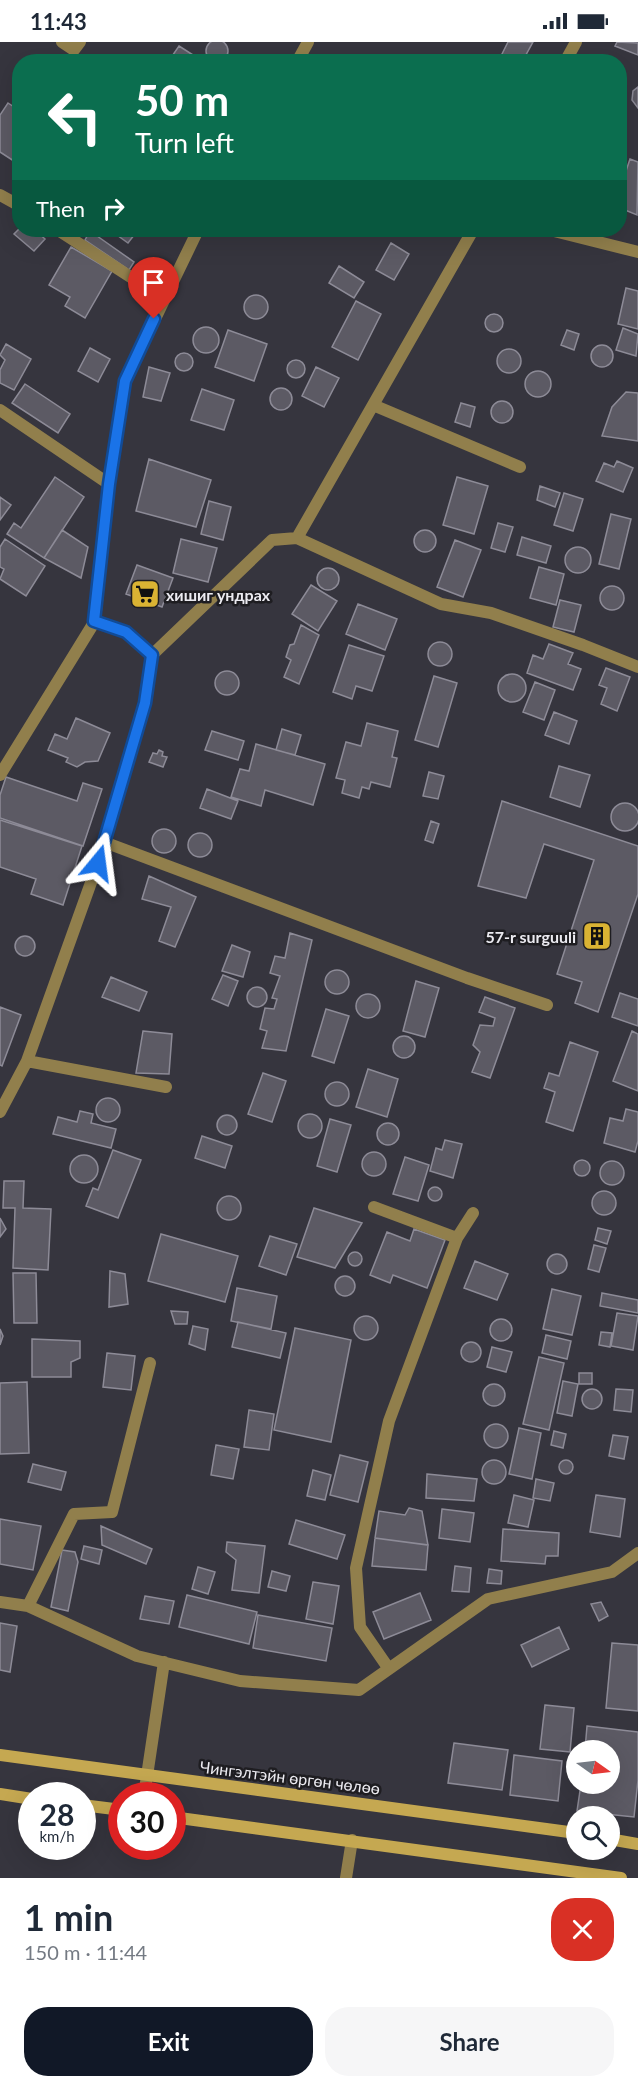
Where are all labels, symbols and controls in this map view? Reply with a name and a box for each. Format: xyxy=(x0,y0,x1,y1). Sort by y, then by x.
text: 11:43 xyxy=(30,8,87,35)
text: 50 m xyxy=(135,75,229,125)
icon: left xyxy=(36,78,114,156)
text: Turn left xyxy=(135,126,234,159)
icon: right xyxy=(97,192,130,225)
text: Then xyxy=(36,195,85,222)
pin xyxy=(128,257,179,319)
icon: arrive xyxy=(137,266,170,299)
supermarket icon: хишиг ундрах xyxy=(129,578,161,610)
place label: хишиг ундрах xyxy=(166,585,271,604)
position arrow xyxy=(66,831,130,895)
building icon: 57-r surguuli xyxy=(581,920,613,952)
place label: 57-r surguuli xyxy=(485,927,576,946)
north arrow xyxy=(566,1740,620,1794)
map controls xyxy=(566,1740,620,1860)
street label: Чингэлтэйн өргөн чөлөө xyxy=(199,1757,381,1797)
speed limit sign: 30 xyxy=(108,1782,186,1860)
text: 28 xyxy=(40,1796,74,1832)
button: search xyxy=(566,1806,620,1860)
text: km/h xyxy=(39,1827,75,1845)
text: 1 min xyxy=(24,1895,113,1939)
button: close xyxy=(551,1898,614,1961)
text: 150 m · 11:44 xyxy=(24,1940,147,1964)
button: Exit xyxy=(24,2007,313,2076)
button: Share xyxy=(325,2007,614,2076)

